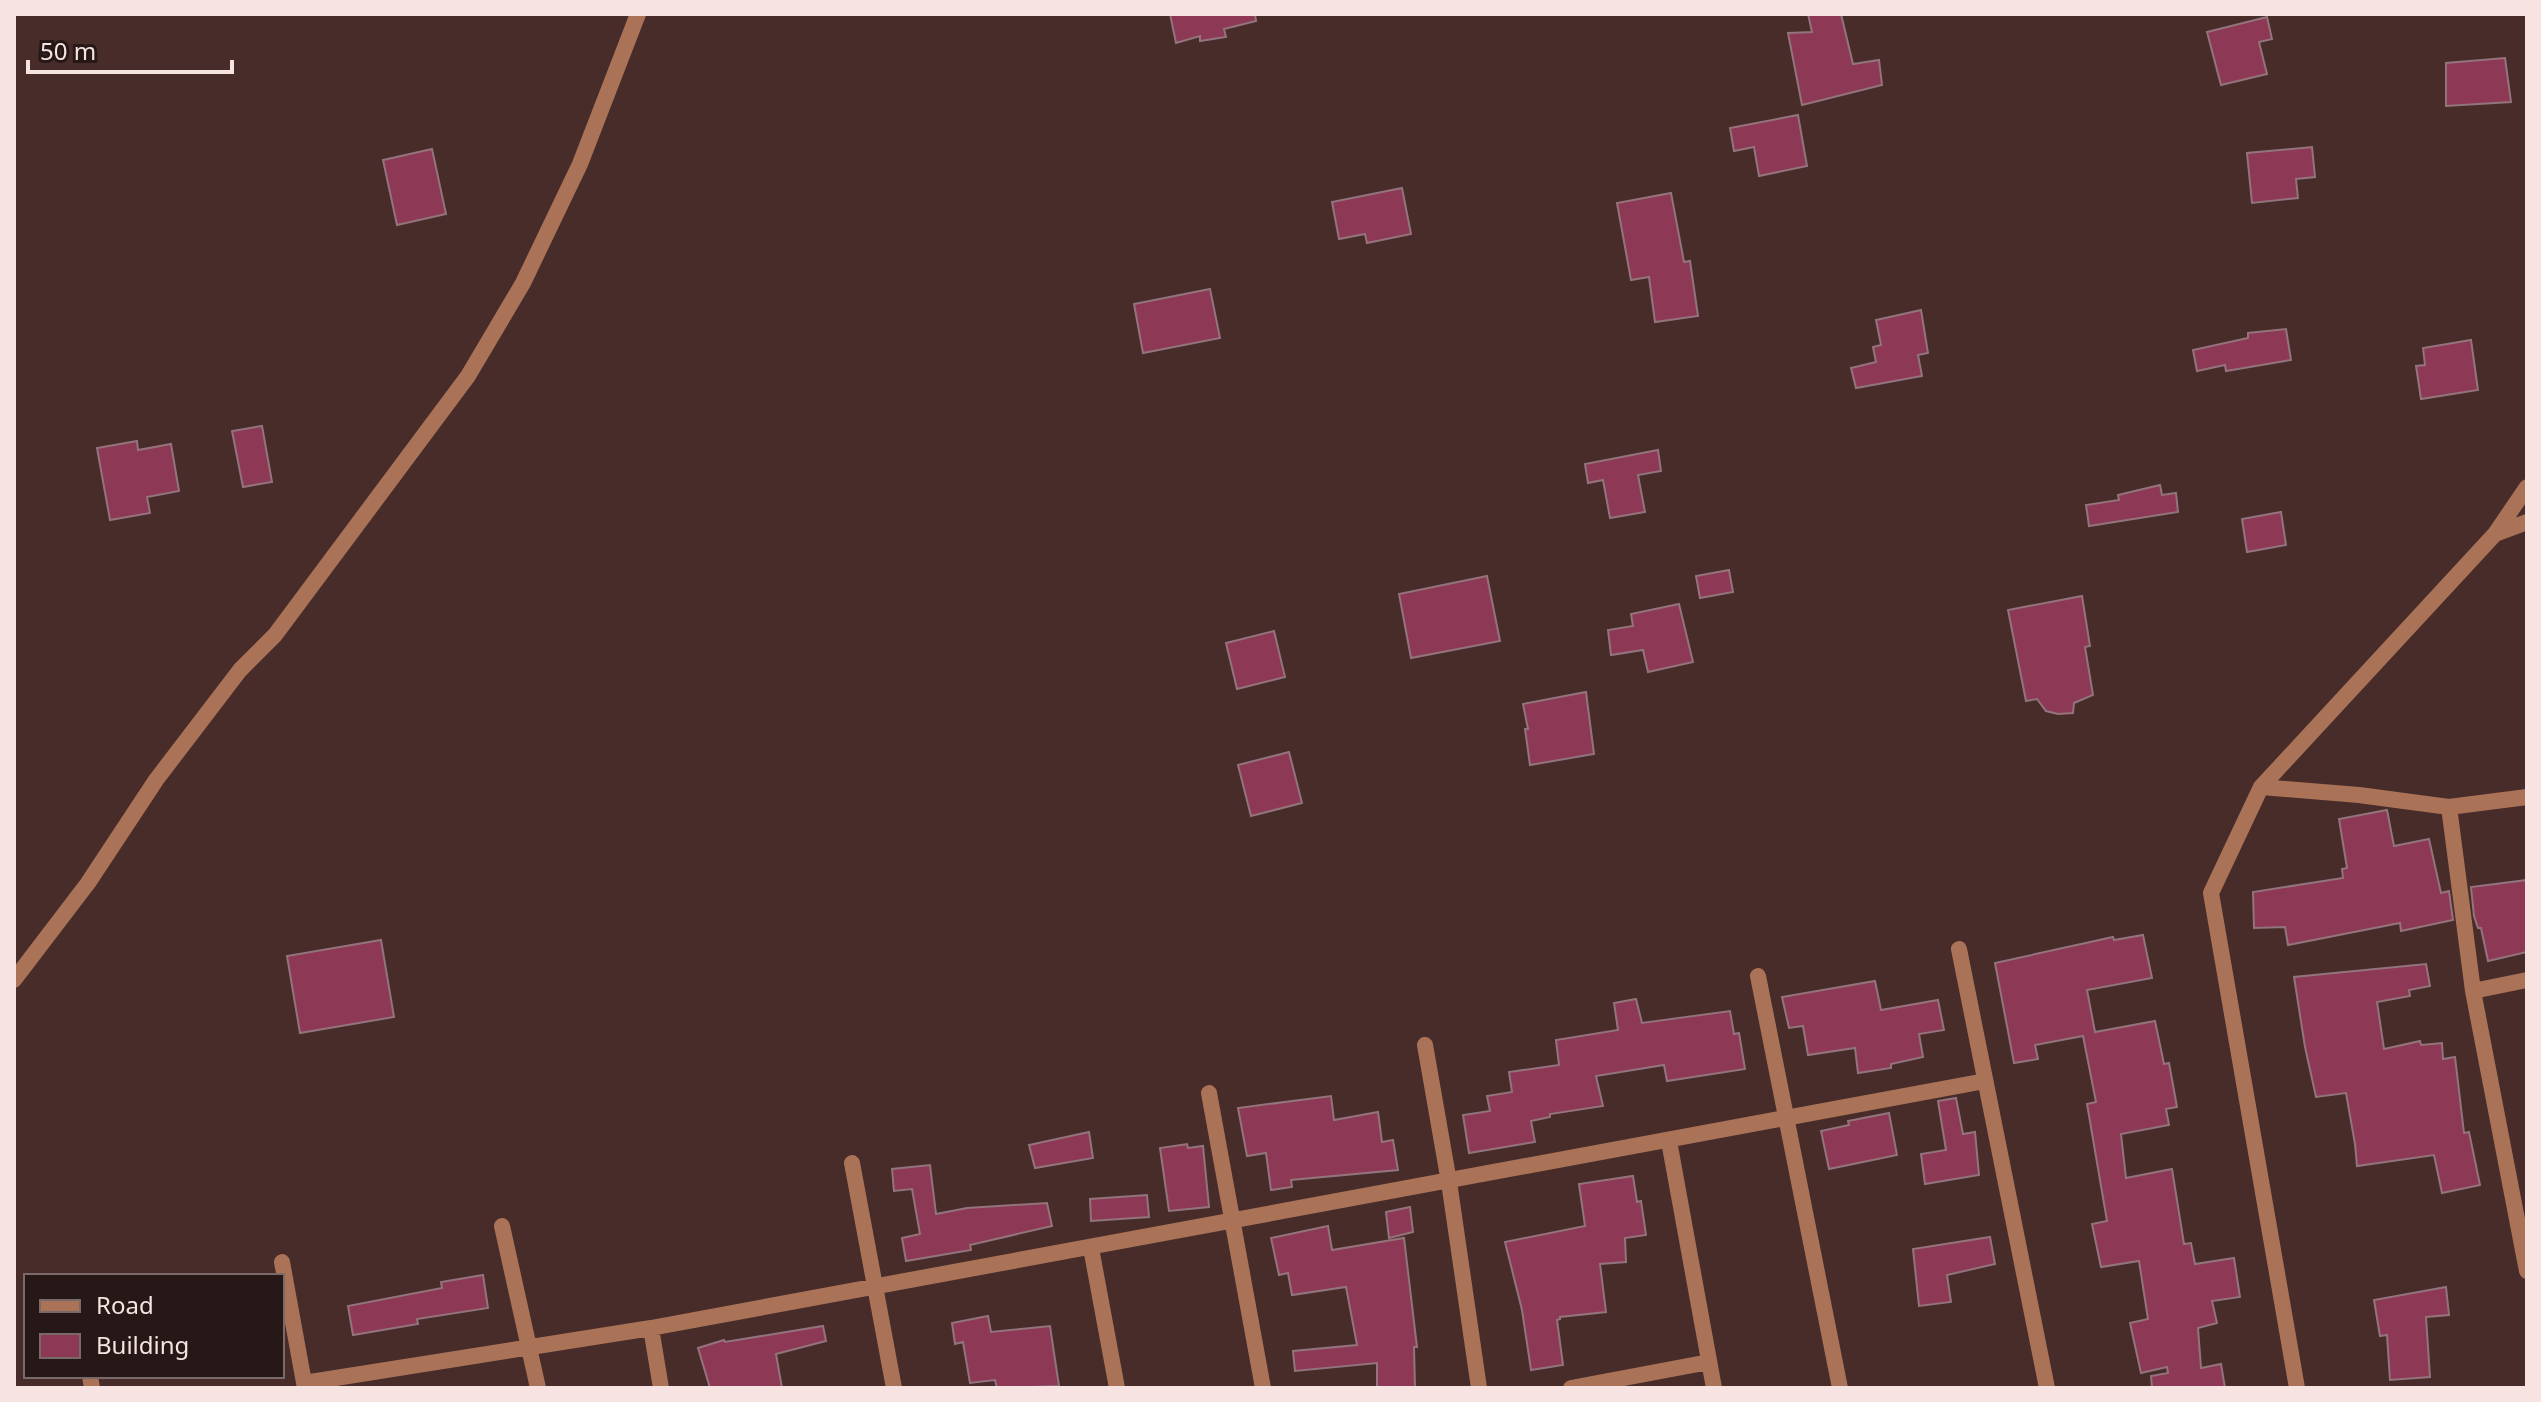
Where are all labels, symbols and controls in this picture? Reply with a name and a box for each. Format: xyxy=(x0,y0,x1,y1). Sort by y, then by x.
scale bar xyxy=(28,24,232,74)
text: 50 m xyxy=(40,34,96,67)
legend xyxy=(24,1274,284,1378)
text: Road xyxy=(96,1288,154,1321)
text: Building xyxy=(96,1328,189,1361)

